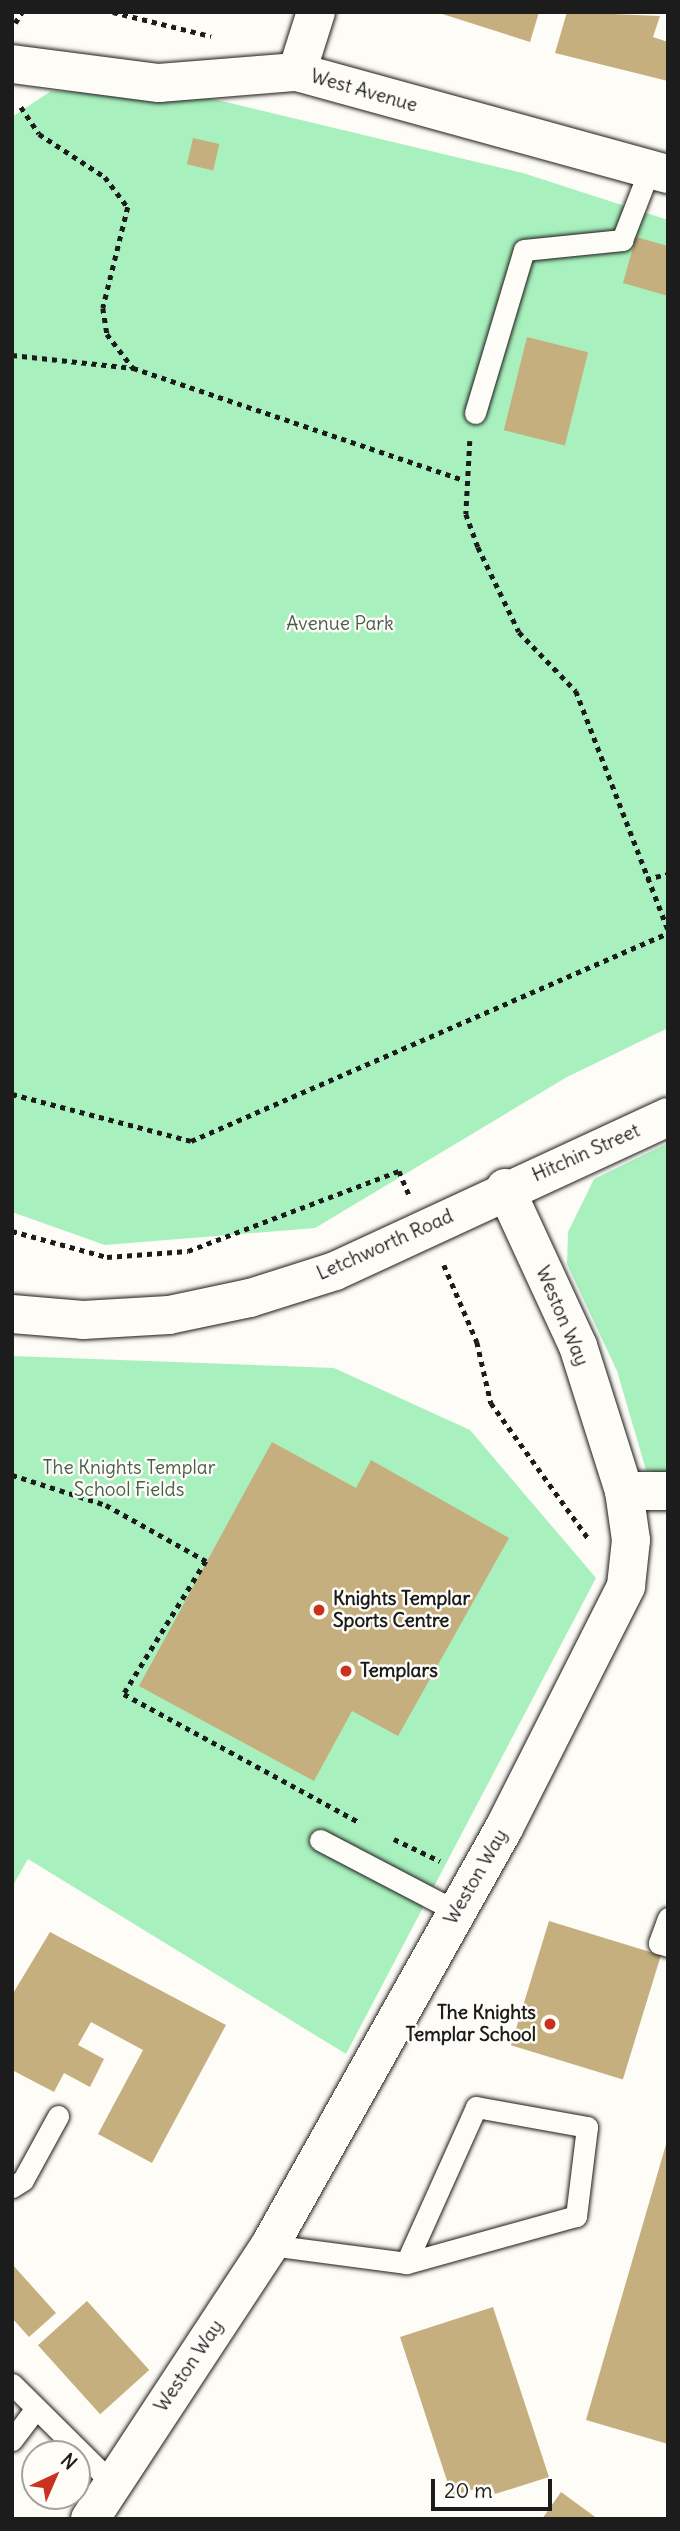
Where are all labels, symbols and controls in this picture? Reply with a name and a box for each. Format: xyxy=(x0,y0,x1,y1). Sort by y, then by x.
street label: West Avenue xyxy=(308,65,420,117)
park label: Avenue Park xyxy=(286,613,394,635)
street label: Hitchin Street xyxy=(529,1119,643,1187)
street label: Letchworth Road xyxy=(313,1205,457,1285)
street label: Weston Way xyxy=(531,1263,593,1369)
park label: The Knights Templar School Fields xyxy=(43,1457,215,1501)
place label: Knights Templar Sports Centre xyxy=(333,1588,470,1632)
marker: Knights Templar Sports Centre xyxy=(311,1602,327,1618)
place label: Templars xyxy=(360,1660,438,1682)
marker: Templars xyxy=(338,1663,354,1679)
street label: Weston Way xyxy=(440,1825,512,1929)
place label: The Knights Templar School xyxy=(405,2002,536,2046)
marker: The Knights Templar School xyxy=(542,2016,558,2032)
street label: Weston Way xyxy=(150,2316,228,2416)
north arrow xyxy=(21,2440,91,2510)
text: N xyxy=(56,2448,82,2475)
scale bar xyxy=(435,2464,556,2508)
text: 20 m xyxy=(444,2477,493,2504)

